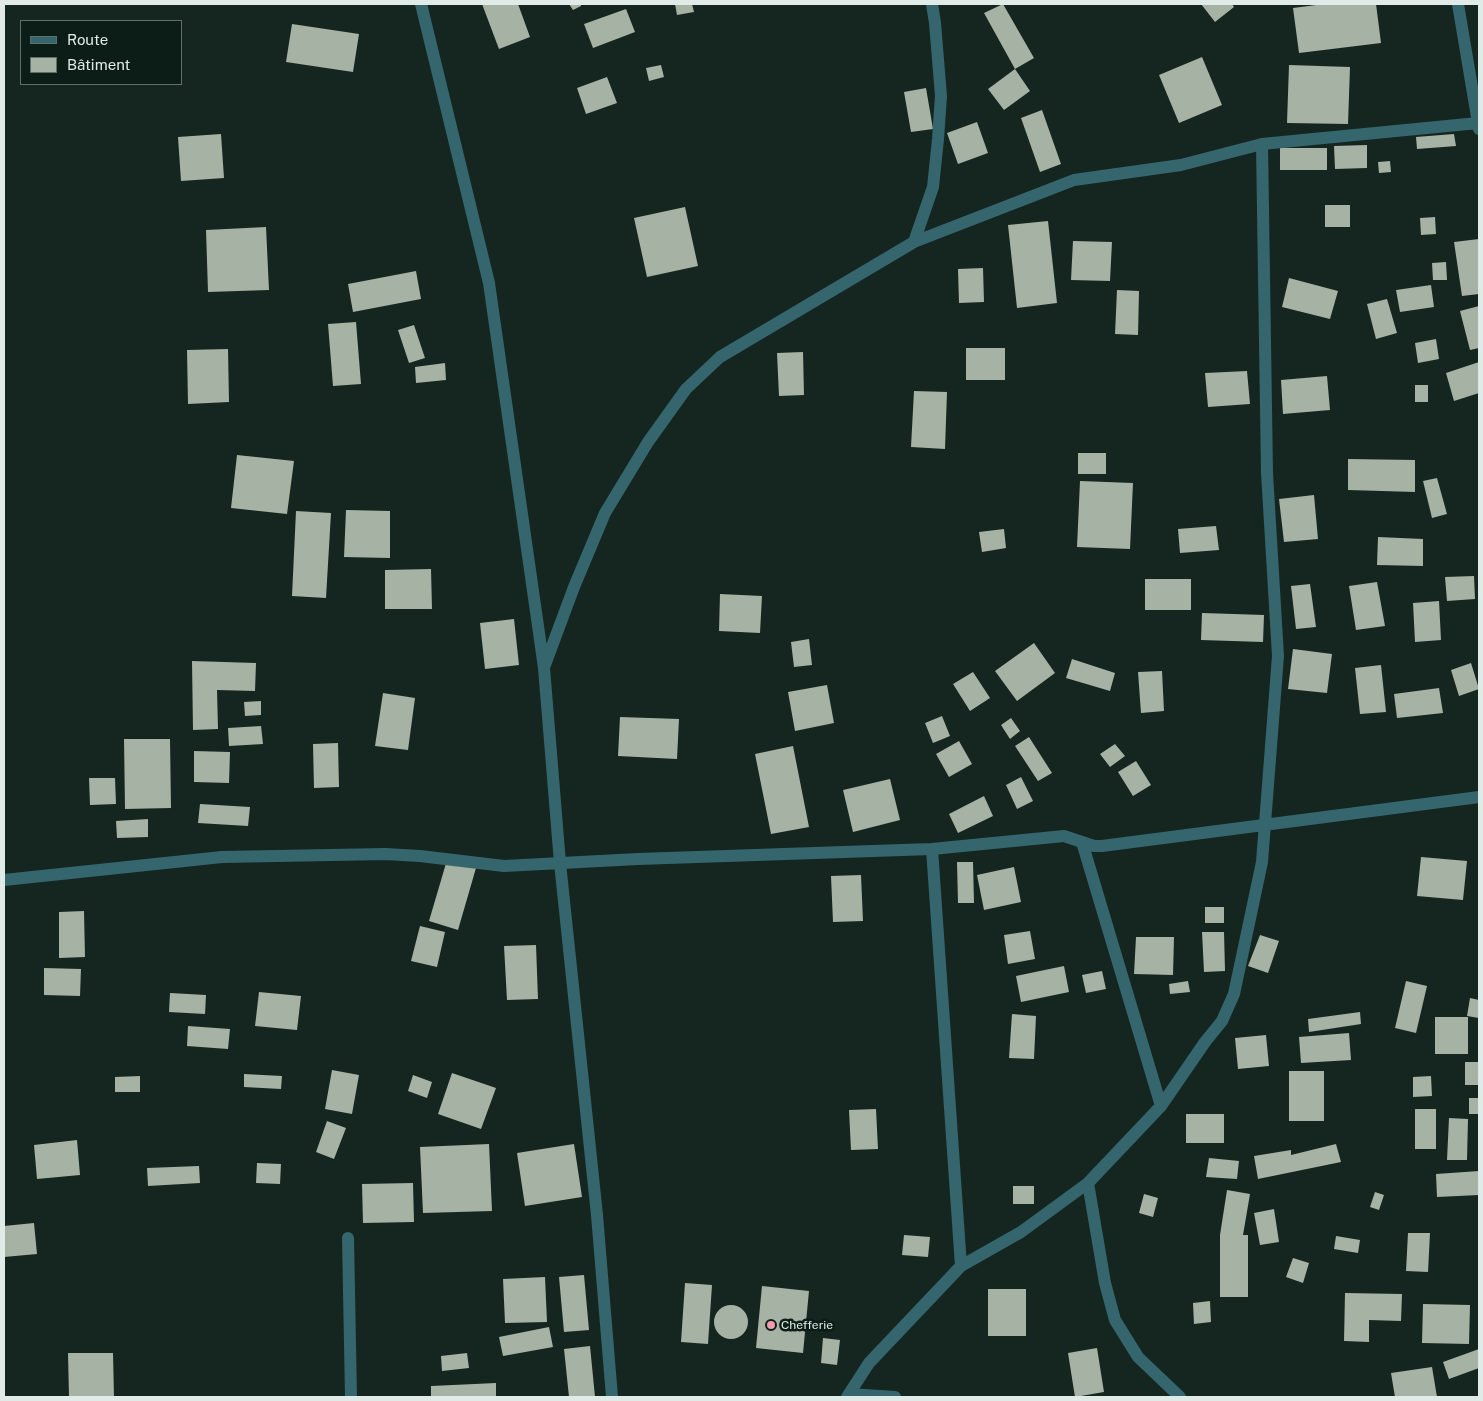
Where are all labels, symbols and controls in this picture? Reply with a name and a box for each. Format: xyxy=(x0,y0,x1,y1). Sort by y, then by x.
legend xyxy=(20,20,182,85)
text: Route xyxy=(67,31,108,48)
text: Bâtiment xyxy=(67,56,130,73)
place label: Chefferie xyxy=(781,1318,833,1332)
marker: Chefferie xyxy=(765,1319,777,1331)

